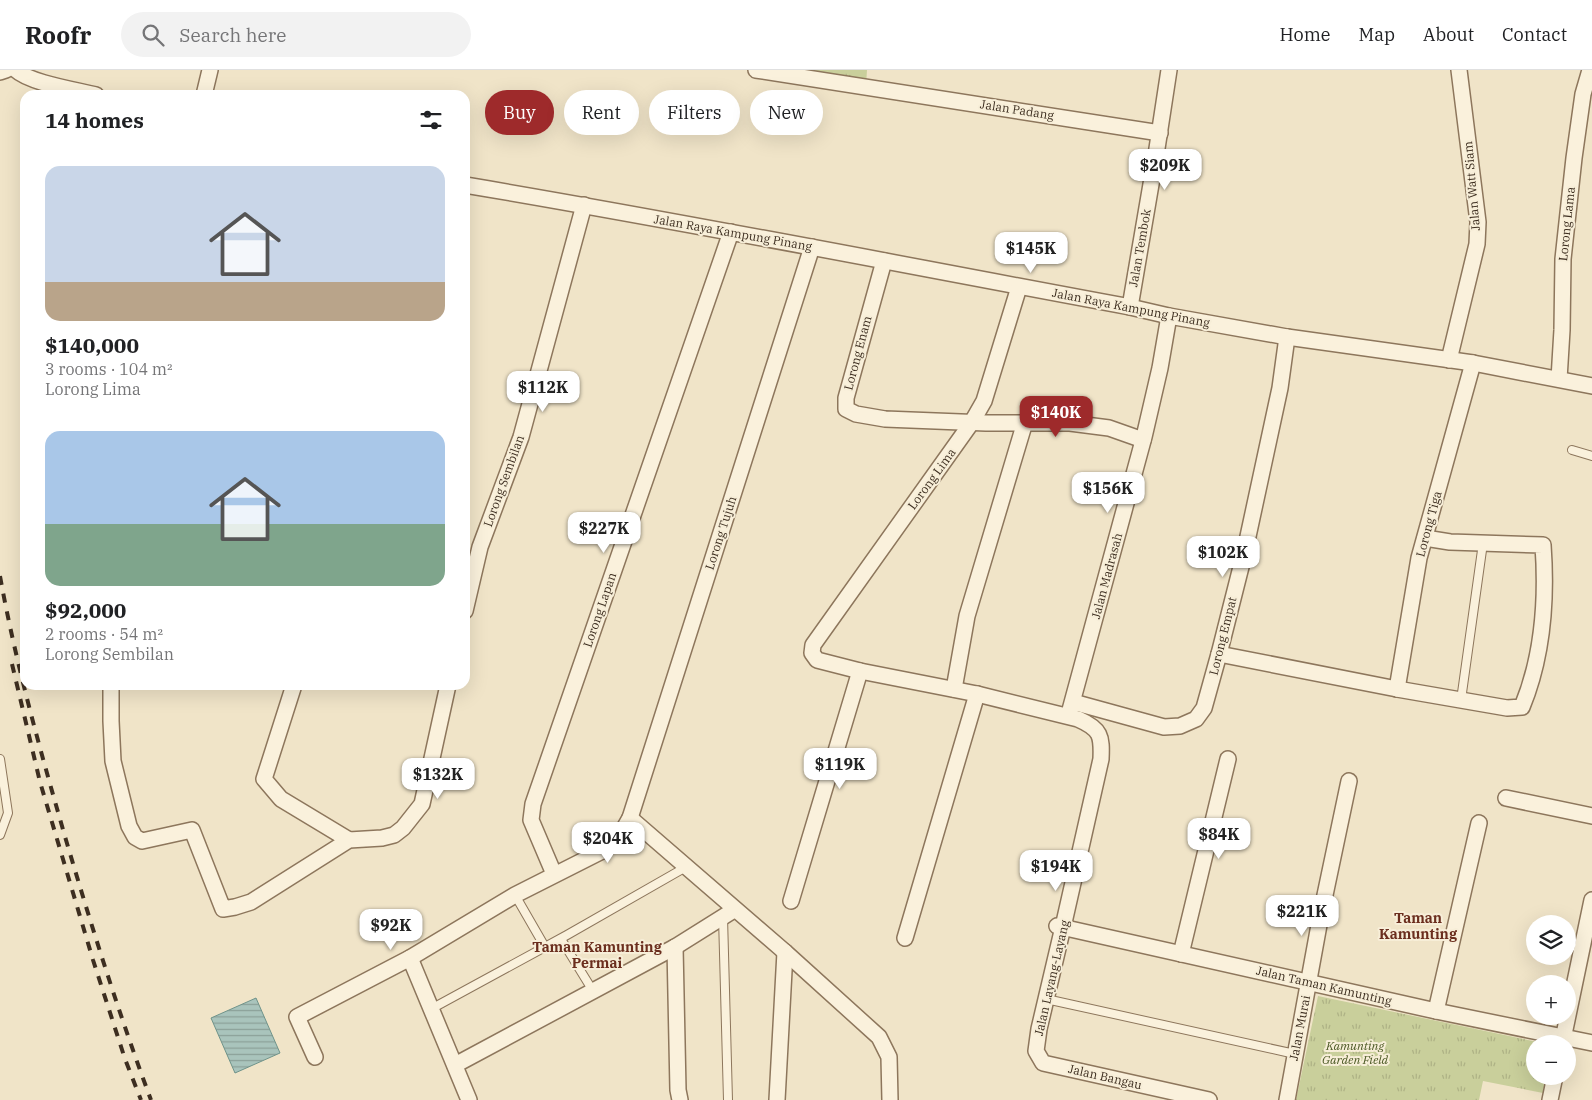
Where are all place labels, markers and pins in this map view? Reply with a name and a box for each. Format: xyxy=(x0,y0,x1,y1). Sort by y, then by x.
pin: $209K xyxy=(1130,148,1200,191)
pin: $145K xyxy=(996,232,1066,274)
pin: $112K xyxy=(508,370,578,413)
pin: $140K xyxy=(1021,396,1091,438)
pin: $156K xyxy=(1073,472,1143,514)
pin: $227K xyxy=(569,512,639,554)
pin: $102K xyxy=(1188,536,1258,578)
pin: $119K xyxy=(805,748,875,790)
pin: $132K xyxy=(403,758,473,800)
pin: $84K xyxy=(1189,818,1249,860)
pin: $204K xyxy=(573,822,643,864)
pin: $194K xyxy=(1021,850,1091,892)
pin: $221K xyxy=(1267,894,1337,937)
pin: $92K xyxy=(361,908,421,951)

